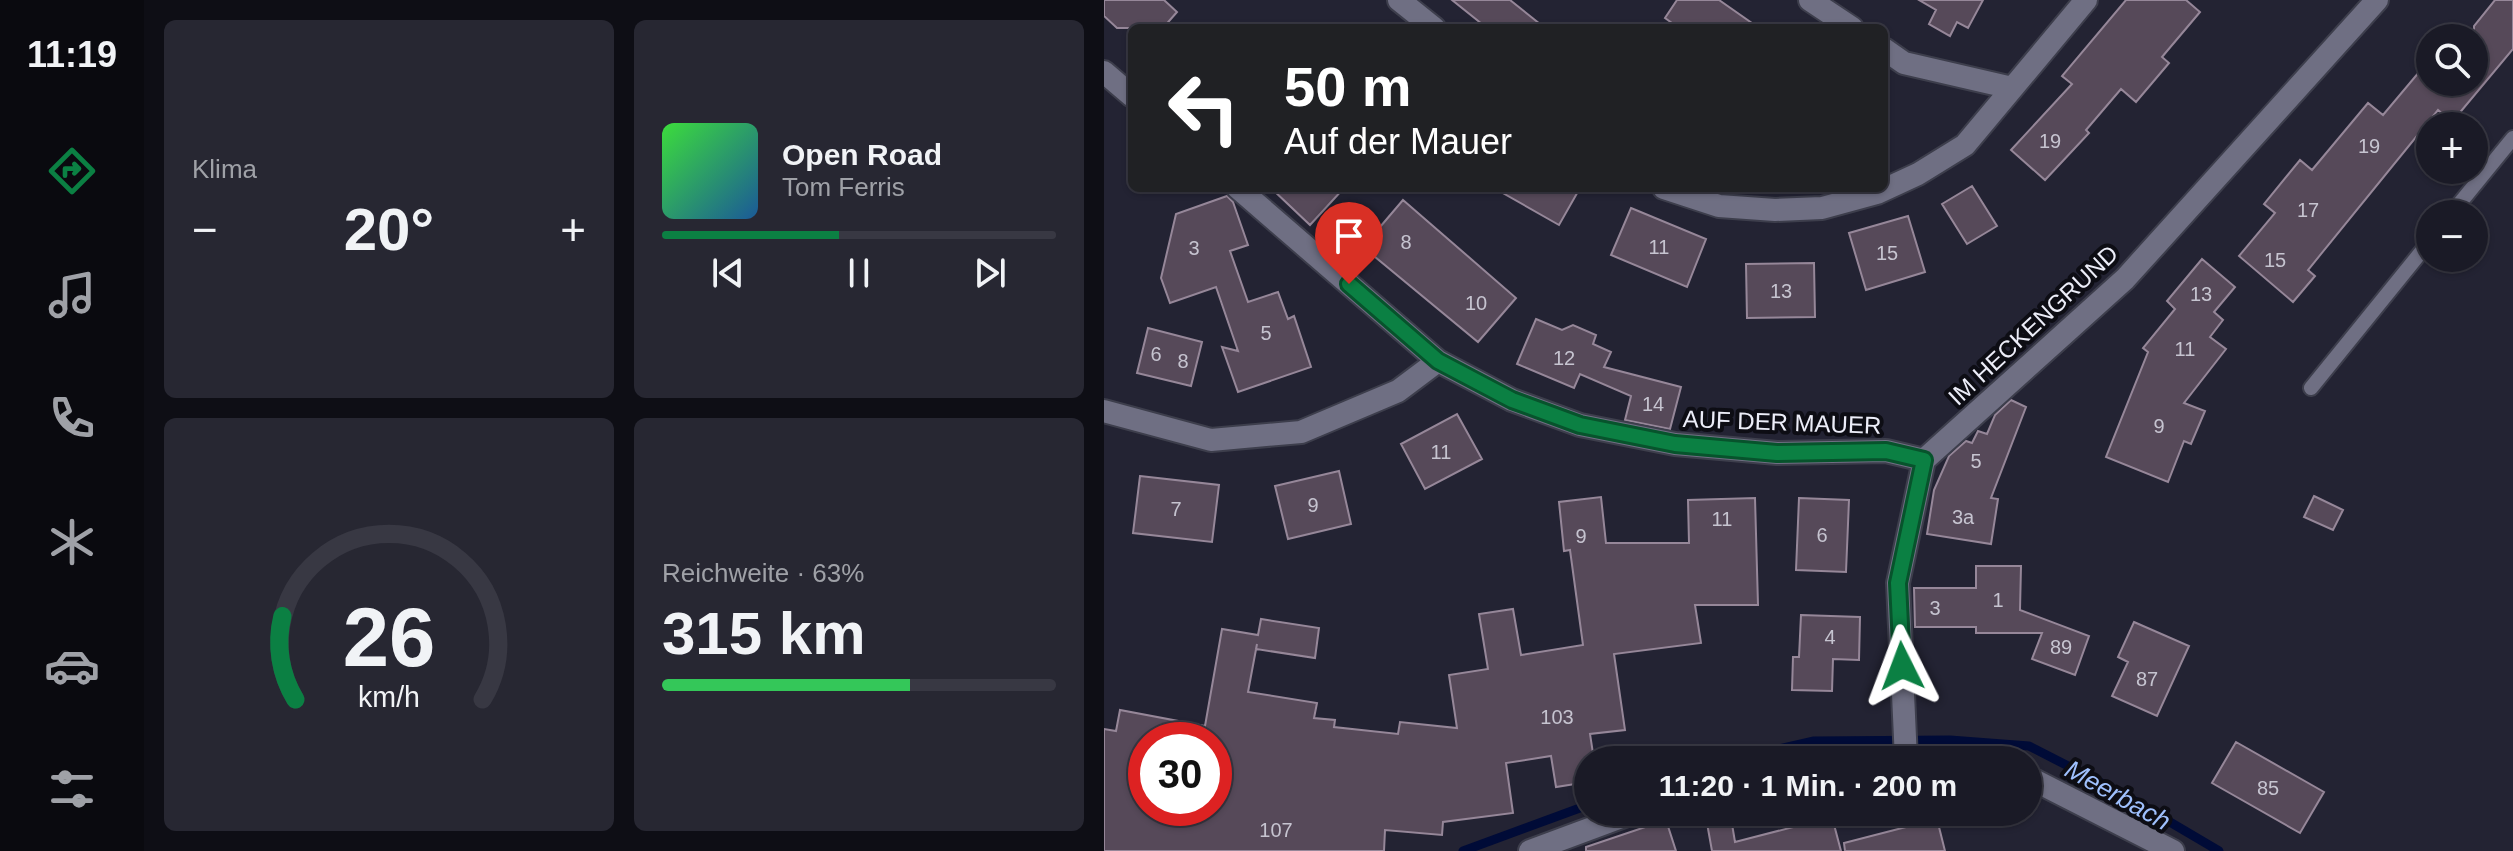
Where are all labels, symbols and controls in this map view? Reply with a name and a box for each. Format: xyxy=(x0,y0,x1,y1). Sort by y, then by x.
map controls xyxy=(2416,24,2488,272)
button: search xyxy=(2416,24,2488,96)
text: 11:19 xyxy=(27,34,117,75)
text: 50 m xyxy=(1284,55,1412,118)
icon: left xyxy=(1152,56,1256,160)
button: + xyxy=(2416,112,2488,184)
text: Auf der Mauer xyxy=(1284,121,1512,162)
house number: 19 xyxy=(2039,130,2061,152)
house number: 19 xyxy=(2358,135,2380,157)
text: Open Road xyxy=(782,138,942,171)
icon: directions xyxy=(44,143,100,199)
text: Klima xyxy=(192,154,257,184)
text: Tom Ferris xyxy=(782,172,905,202)
text: 20° xyxy=(344,196,434,263)
house number: 17 xyxy=(2297,199,2319,221)
button: − xyxy=(2416,200,2488,272)
pin xyxy=(1315,202,1383,284)
text: − xyxy=(192,205,218,254)
text: + xyxy=(560,205,586,254)
icon: arrive xyxy=(1327,214,1371,258)
house number: 8 xyxy=(1400,231,1412,253)
house number: 11 xyxy=(1649,236,1669,258)
house number: 3 xyxy=(1188,237,1200,259)
street label: IM HECKENGRUND xyxy=(1943,240,2123,410)
house number: 15 xyxy=(1876,242,1898,264)
house number: 15 xyxy=(2264,249,2286,271)
icon: previous xyxy=(706,251,750,295)
icon: pause xyxy=(837,251,881,295)
icon: next xyxy=(968,251,1012,295)
icon: music xyxy=(44,267,100,323)
house number: 13 xyxy=(1770,280,1792,302)
house number: 13 xyxy=(2190,283,2212,305)
house number: 10 xyxy=(1465,292,1487,314)
house number: 5 xyxy=(1260,322,1272,344)
house number: 11 xyxy=(2175,338,2195,360)
house number: 6 xyxy=(1150,343,1162,365)
house number: 12 xyxy=(1553,347,1575,369)
house number: 8 xyxy=(1177,350,1189,372)
icon: phone xyxy=(44,390,100,446)
house number: 14 xyxy=(1642,393,1664,415)
street label: AUF DER MAUER xyxy=(1682,405,1882,439)
house number: 9 xyxy=(2153,415,2165,437)
house number: 11 xyxy=(1431,441,1451,463)
house number: 5 xyxy=(1970,450,1982,472)
house number: 9 xyxy=(1307,494,1319,516)
house number: 7 xyxy=(1170,498,1182,520)
house number: 3a xyxy=(1952,506,1975,528)
house number: 11 xyxy=(1712,508,1732,530)
icon: climate xyxy=(44,514,100,570)
house number: 6 xyxy=(1816,524,1828,546)
house number: 9 xyxy=(1575,525,1587,547)
text: Reichweite · 63% xyxy=(662,558,864,588)
house number: 1 xyxy=(1992,589,2004,611)
text: 26 xyxy=(343,591,435,684)
house number: 3 xyxy=(1929,597,1941,619)
text: 315 km xyxy=(662,600,866,667)
position arrow xyxy=(1860,624,1944,708)
house number: 4 xyxy=(1824,626,1836,648)
house number: 89 xyxy=(2050,636,2072,658)
icon: car xyxy=(44,638,100,694)
house number: 87 xyxy=(2136,668,2158,690)
text: km/h xyxy=(358,681,420,713)
house number: 103 xyxy=(1540,706,1574,728)
speed limit sign: 30 xyxy=(1128,722,1232,826)
water label: Meerbach xyxy=(2060,754,2176,836)
icon: filters xyxy=(44,761,100,817)
text: 11:20 · 1 Min. · 200 m xyxy=(1659,769,1957,802)
house number: 85 xyxy=(2257,777,2279,799)
house number: 107 xyxy=(1259,819,1293,841)

